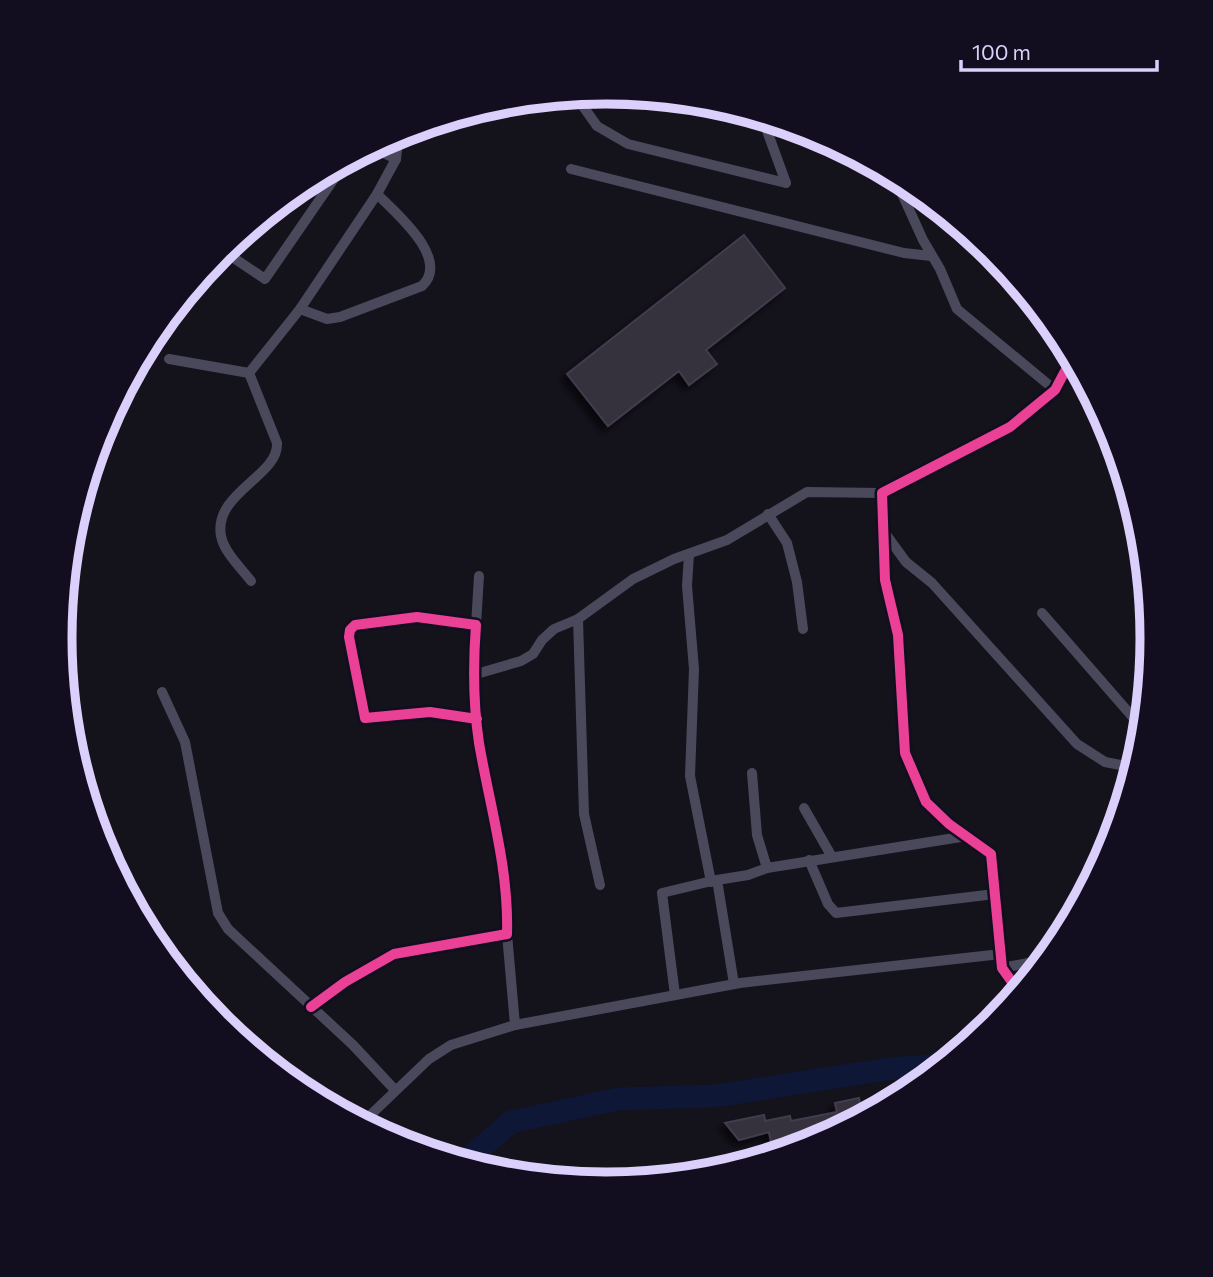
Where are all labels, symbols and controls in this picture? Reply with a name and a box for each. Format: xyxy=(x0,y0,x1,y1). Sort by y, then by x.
scale bar xyxy=(961,28,1157,72)
text: 100 m xyxy=(972,39,1031,64)

